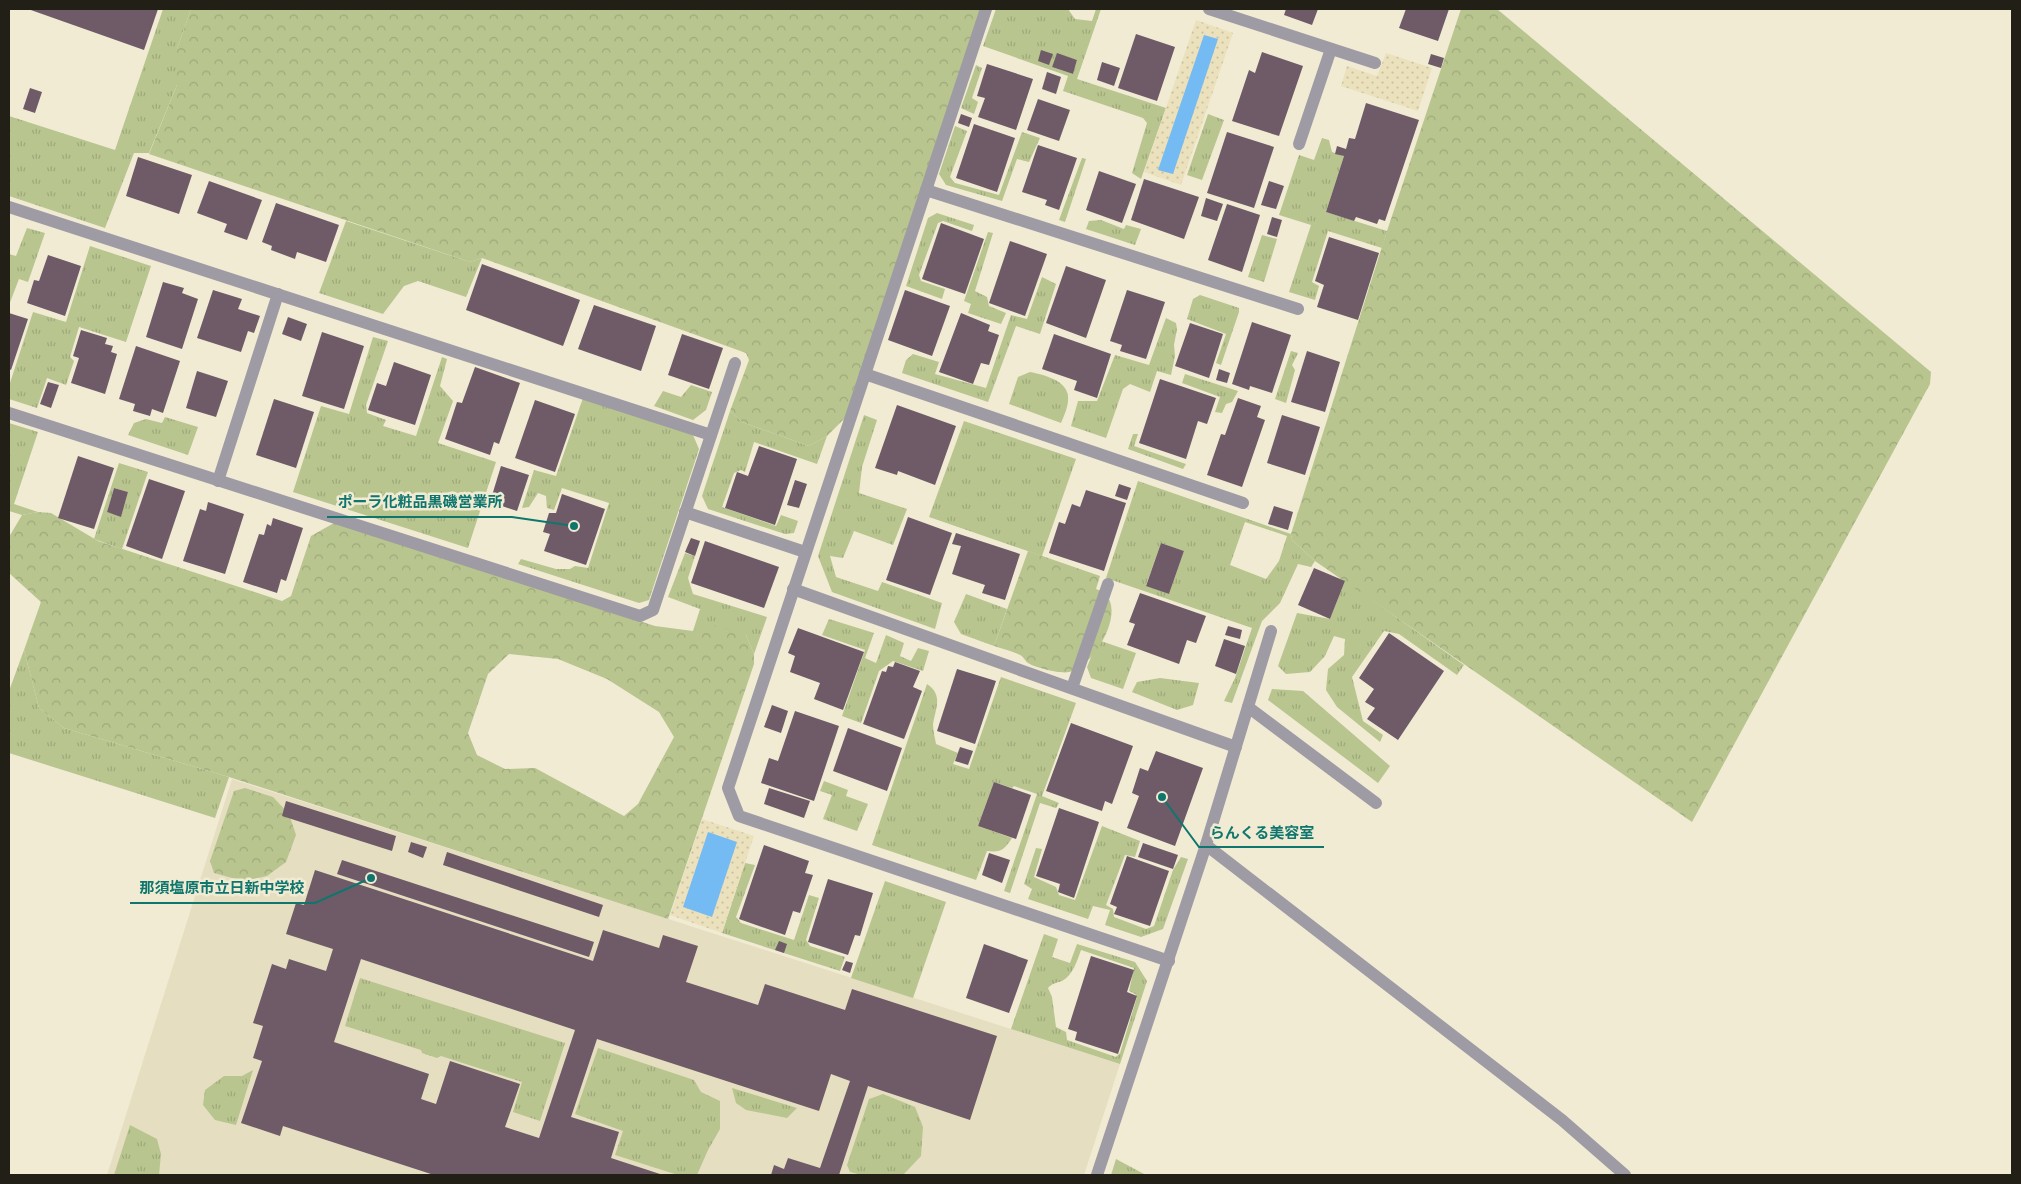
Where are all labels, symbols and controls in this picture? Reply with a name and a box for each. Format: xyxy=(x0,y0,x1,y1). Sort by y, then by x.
callout: ポーラ化粧品黒磯営業所 xyxy=(327,487,512,517)
text: ポーラ化粧品黒磯営業所 xyxy=(337,493,503,510)
callout: らんくる美容室 xyxy=(1199,817,1324,847)
text: らんくる美容室 xyxy=(1210,824,1314,841)
callout: 那須塩原市立日新中学校 xyxy=(130,873,315,903)
text: 那須塩原市立日新中学校 xyxy=(139,879,305,896)

